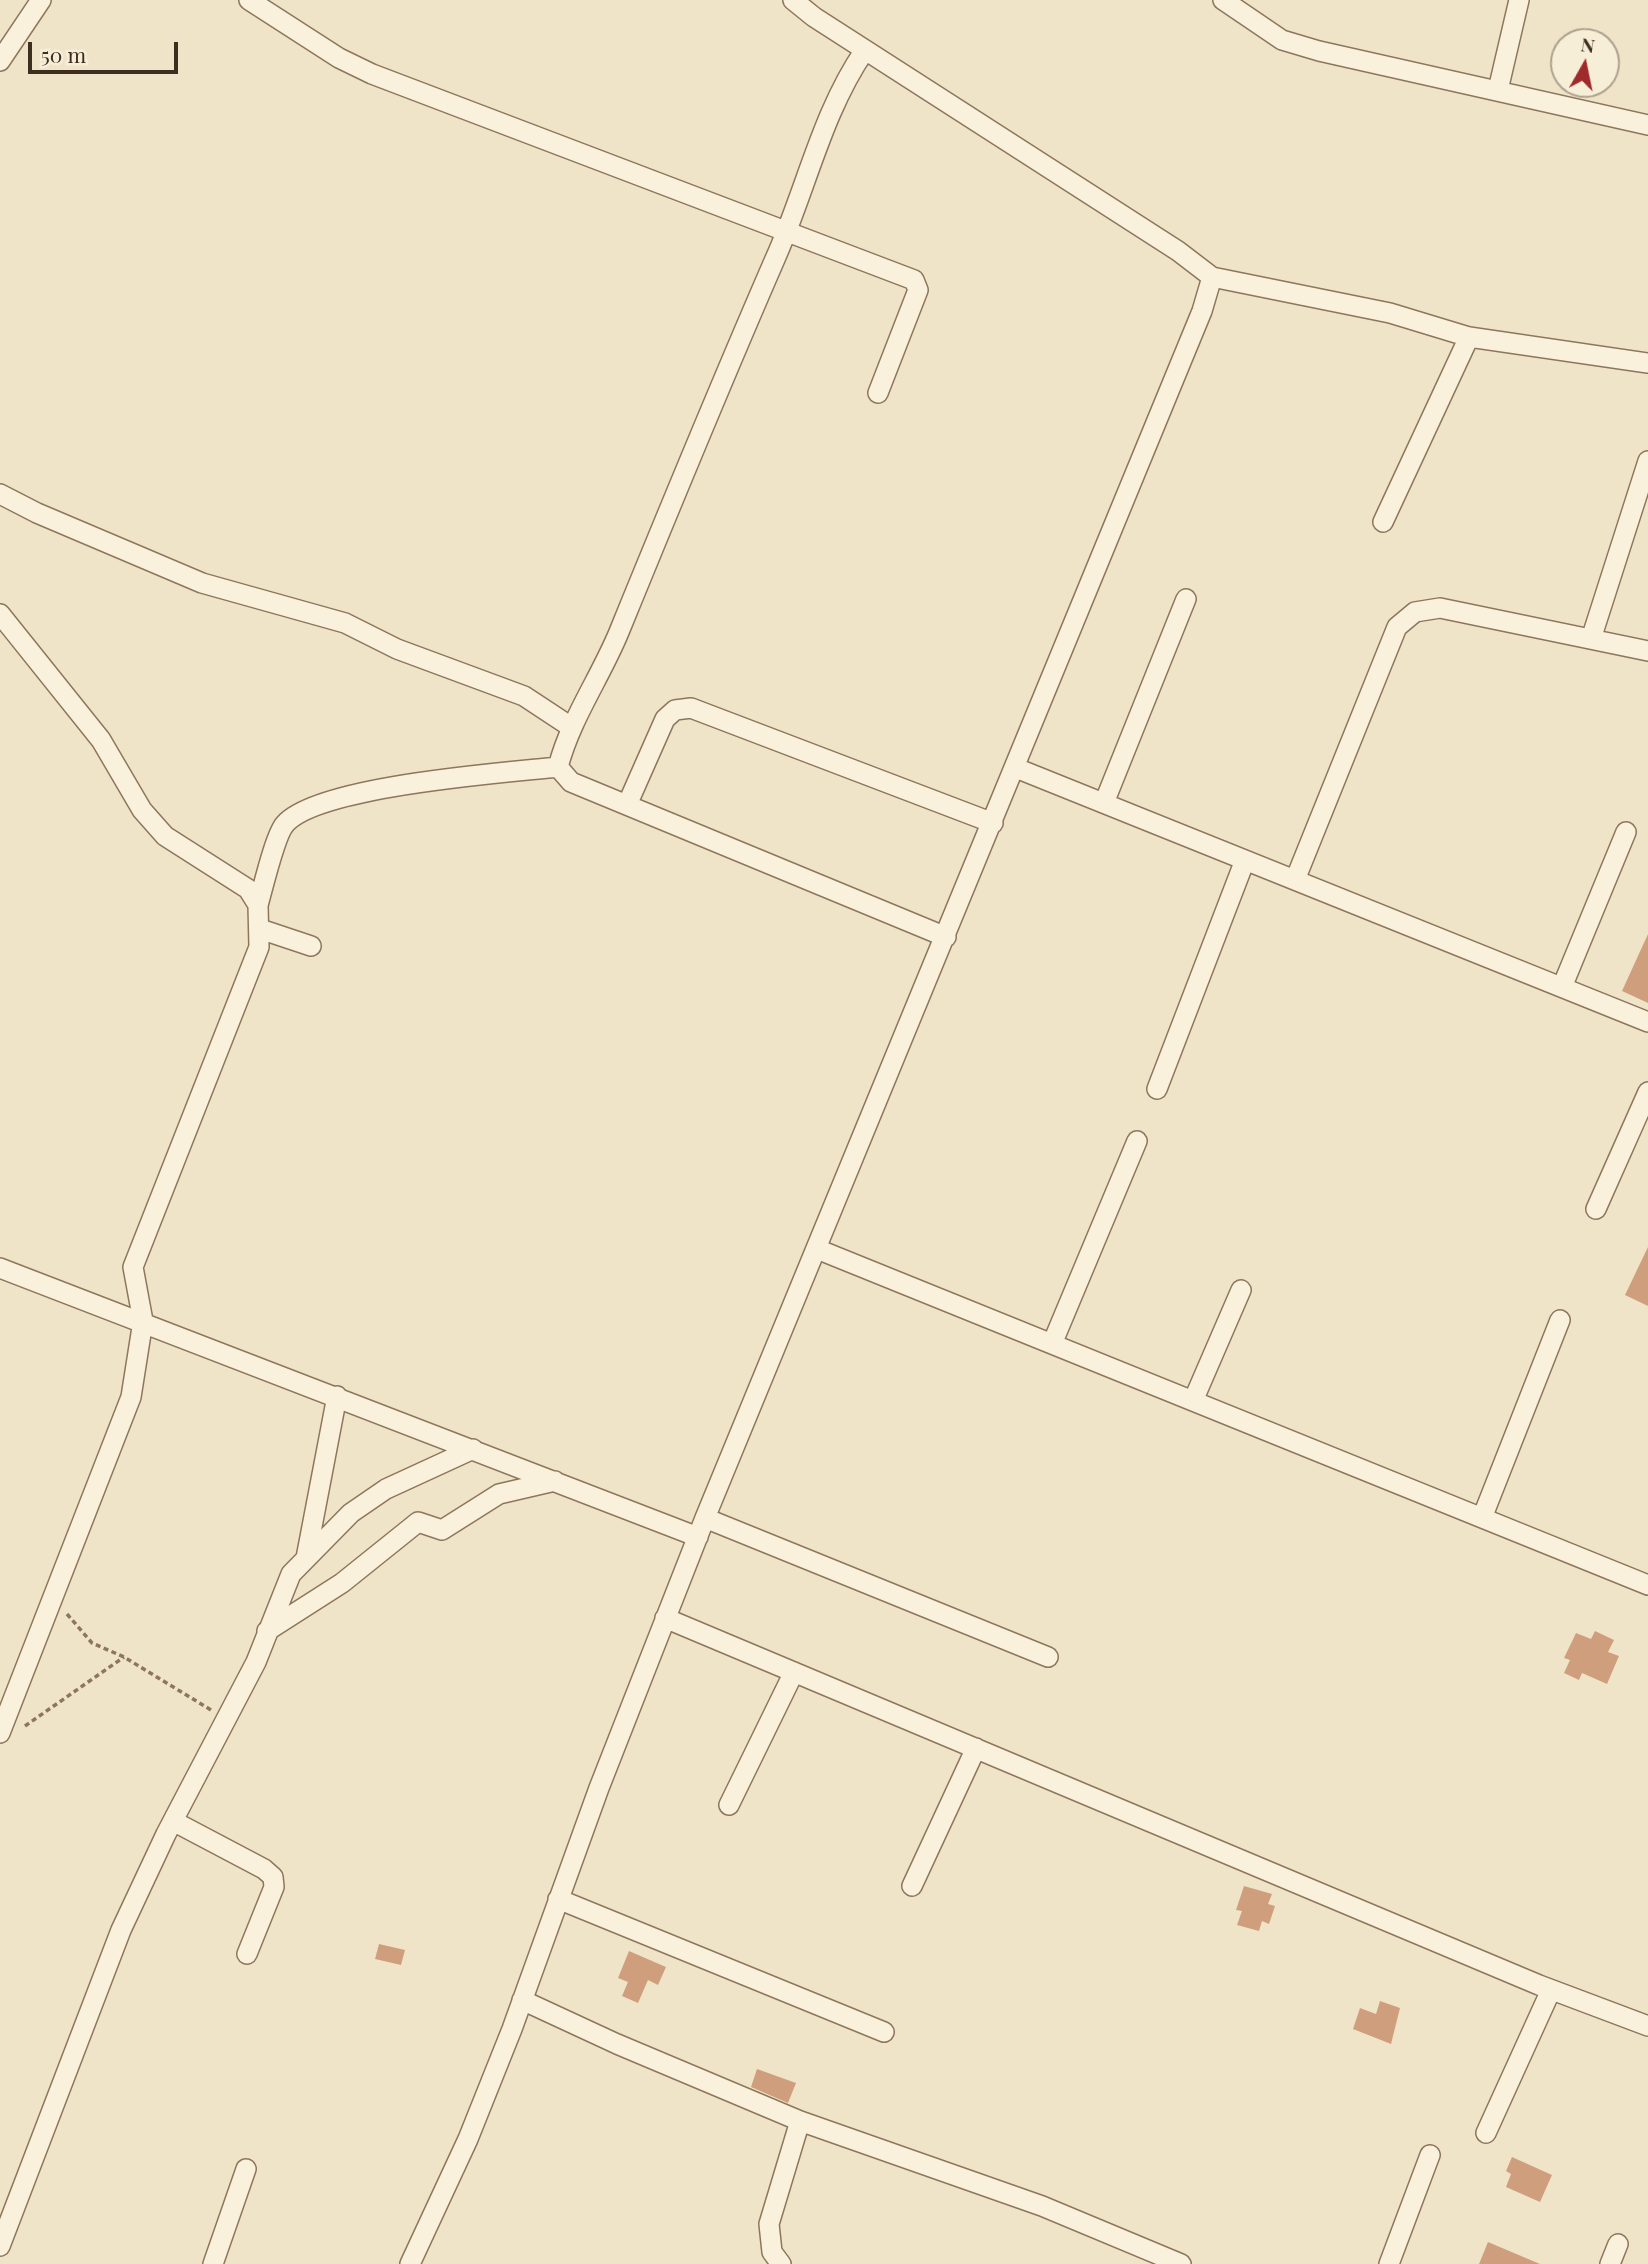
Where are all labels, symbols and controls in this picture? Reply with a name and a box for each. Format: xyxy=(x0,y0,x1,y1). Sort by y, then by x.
scale bar xyxy=(32,28,182,72)
north arrow xyxy=(1550,28,1620,98)
text: N xyxy=(1579,30,1597,58)
text: 50 m xyxy=(41,40,86,68)

